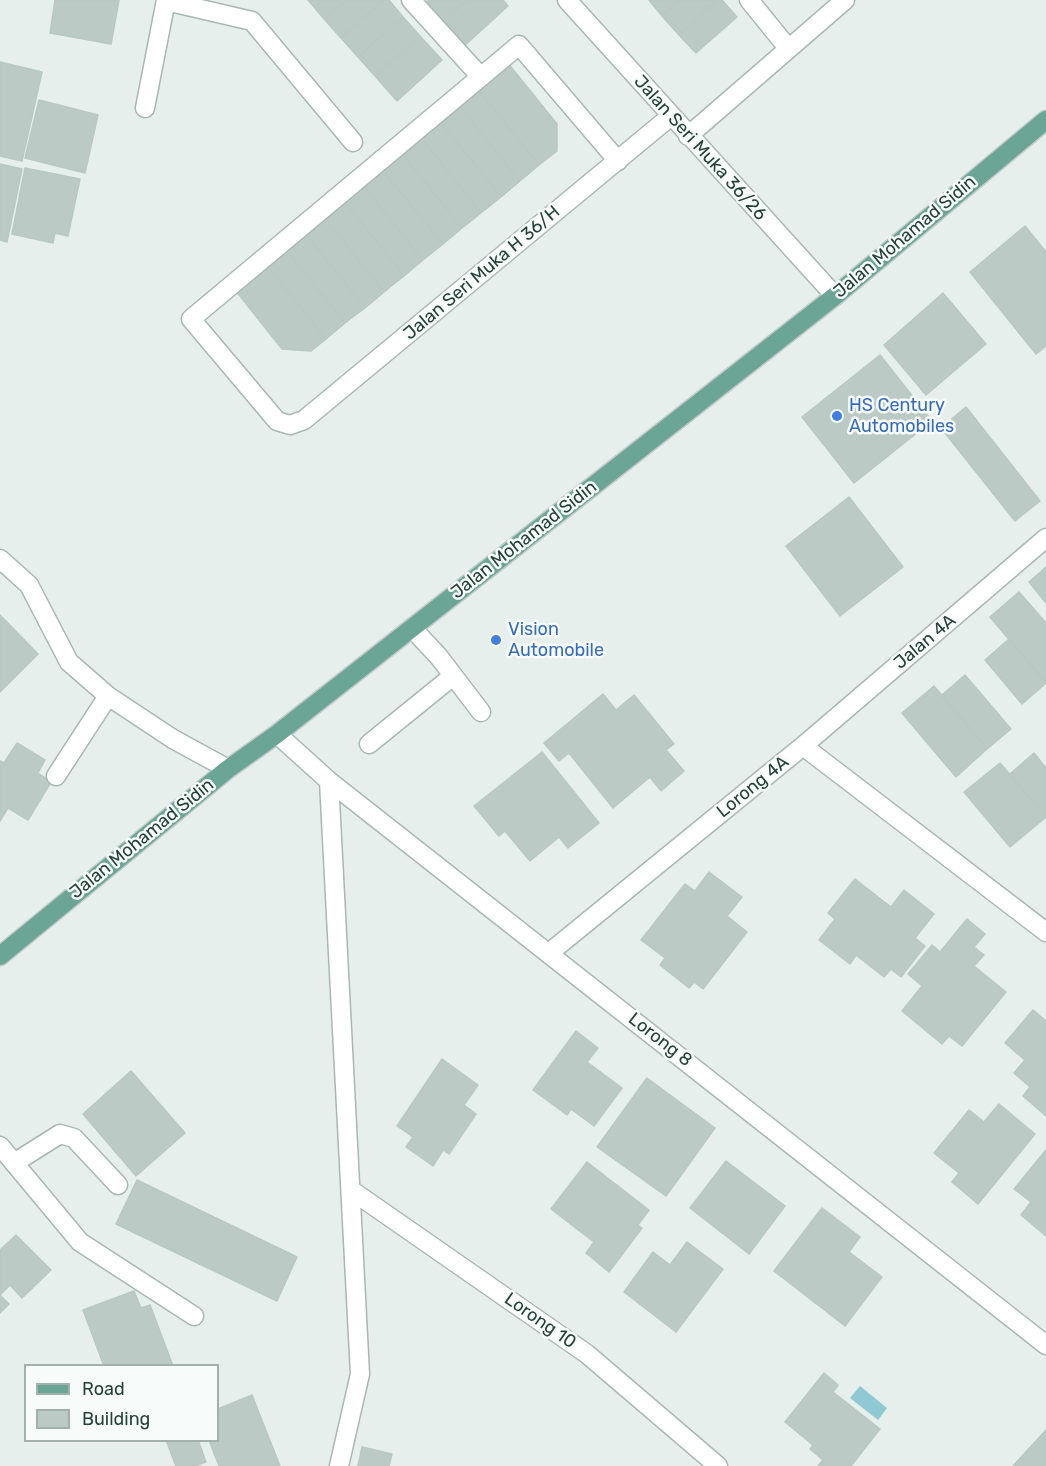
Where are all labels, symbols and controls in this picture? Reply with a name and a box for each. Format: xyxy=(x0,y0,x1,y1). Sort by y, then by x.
street label: Jalan Seri Muka 36/26 xyxy=(629,71,771,225)
street label: Jalan Mohamad Sidin xyxy=(829,171,981,303)
street label: Jalan Seri Muka H 36/H xyxy=(399,201,565,345)
place label: HS Century Automobiles xyxy=(849,395,954,438)
marker: HS Century Automobiles xyxy=(830,409,844,423)
street label: Jalan Mohamad Sidin xyxy=(447,476,601,604)
street label: Jalan 4A xyxy=(890,610,960,674)
place label: Vision Automobile xyxy=(508,619,604,662)
marker: Vision Automobile xyxy=(489,633,503,647)
street label: Lorong 4A xyxy=(713,751,793,823)
street label: Jalan Mohamad Sidin xyxy=(66,774,218,904)
street label: Lorong 8 xyxy=(624,1008,696,1072)
street label: Lorong 10 xyxy=(500,1289,580,1353)
legend xyxy=(24,1364,219,1442)
text: Road xyxy=(82,1378,125,1400)
text: Building xyxy=(82,1408,150,1430)

